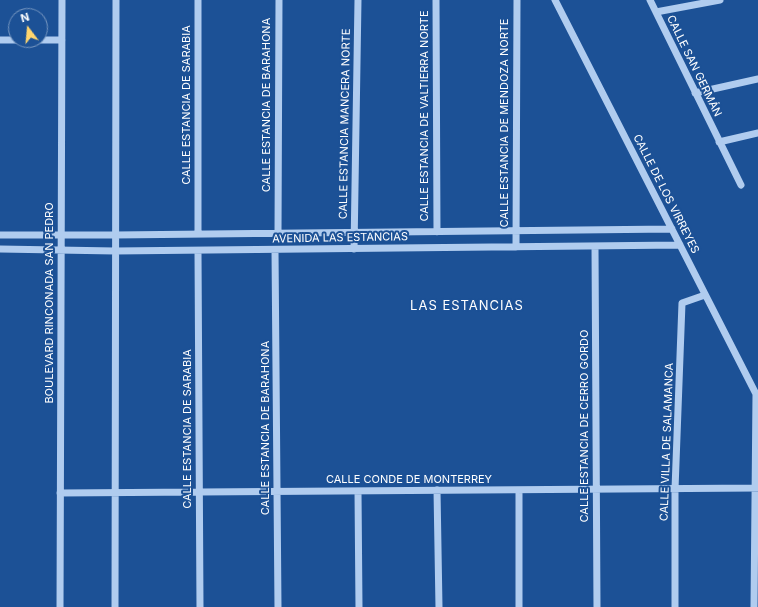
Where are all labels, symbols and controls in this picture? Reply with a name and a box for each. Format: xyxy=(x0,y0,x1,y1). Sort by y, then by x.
north arrow xyxy=(8,8,48,48)
text: N xyxy=(19,10,31,25)
street label: CALLE ESTANCIA DE VALTIERRA NORTE xyxy=(418,10,432,222)
street label: CALLE SAN GERMÁN xyxy=(664,13,724,119)
street label: CALLE ESTANCIA DE BARAHONA xyxy=(260,18,274,192)
street label: CALLE ESTANCIA DE MENDOZA NORTE xyxy=(498,19,512,227)
street label: CALLE ESTANCIA DE SARABIA xyxy=(180,25,194,185)
street label: CALLE ESTANCIA MANCERA NORTE xyxy=(337,29,353,219)
street label: CALLE DE LOS VIRREYES xyxy=(630,132,702,256)
street label: BOULEVARD RINCONADA SAN PEDRO xyxy=(43,202,57,404)
street label: AVENIDA LAS ESTANCIAS xyxy=(272,230,408,246)
district label: LAS ESTANCIAS xyxy=(410,298,524,314)
street label: CALLE ESTANCIA DE CERRO GORDO xyxy=(578,330,592,522)
street label: CALLE ESTANCIA DE BARAHONA xyxy=(259,341,273,515)
street label: CALLE ESTANCIA DE SARABIA xyxy=(181,349,195,509)
street label: CALLE VILLA DE SALAMANCA xyxy=(658,363,676,521)
street label: CALLE CONDE DE MONTERREY xyxy=(326,473,492,487)

